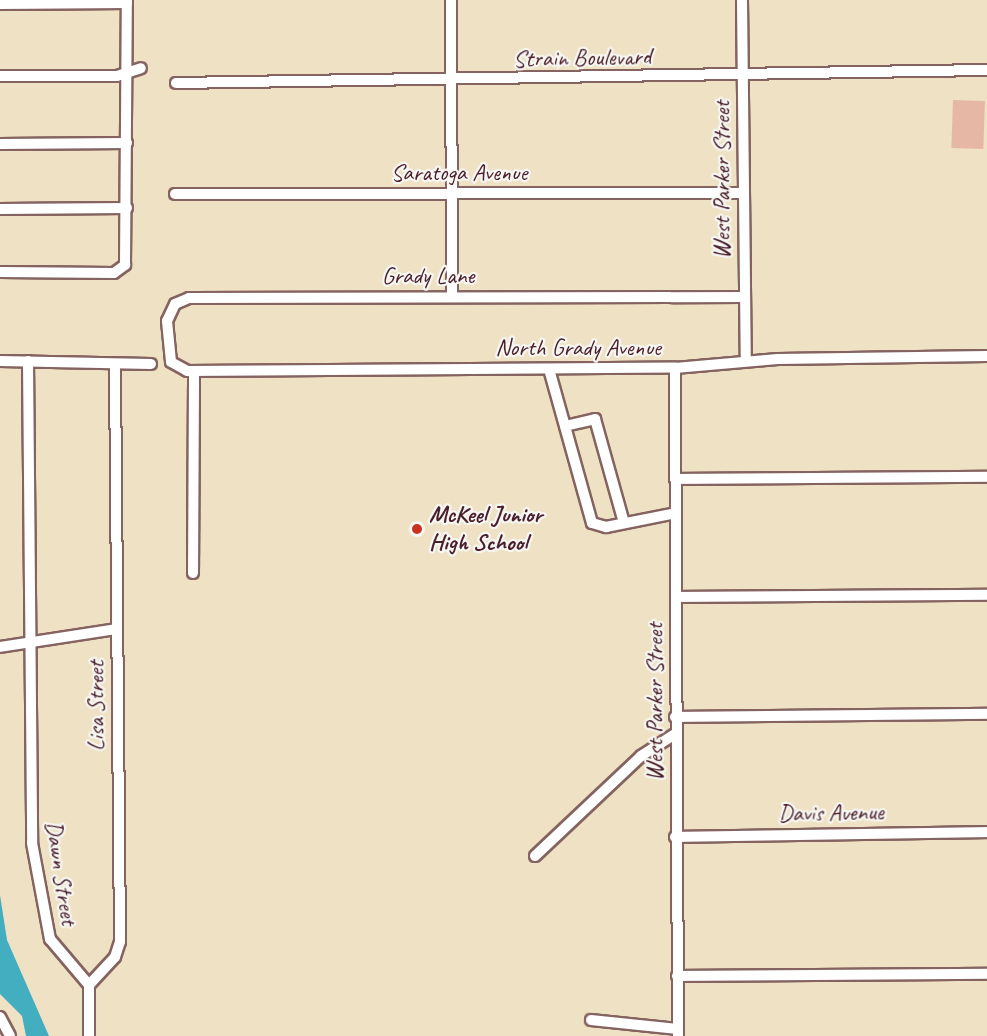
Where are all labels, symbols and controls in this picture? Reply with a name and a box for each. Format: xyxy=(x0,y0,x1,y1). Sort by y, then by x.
street label: Strain Boulevard xyxy=(513,42,651,74)
street label: West Parker Street xyxy=(708,100,736,260)
street label: Saratoga Avenue xyxy=(391,159,527,187)
street label: Grady Lane xyxy=(381,262,475,290)
street label: North Grady Avenue xyxy=(495,334,661,362)
place label: McKeel Junior High School xyxy=(429,501,542,557)
marker: McKeel Junior High School xyxy=(410,522,424,536)
street label: West Parker Street xyxy=(641,622,669,782)
street label: Lisa Street xyxy=(82,661,110,751)
street label: Davis Avenue xyxy=(778,798,884,828)
street label: Dawn Street xyxy=(39,819,83,927)

